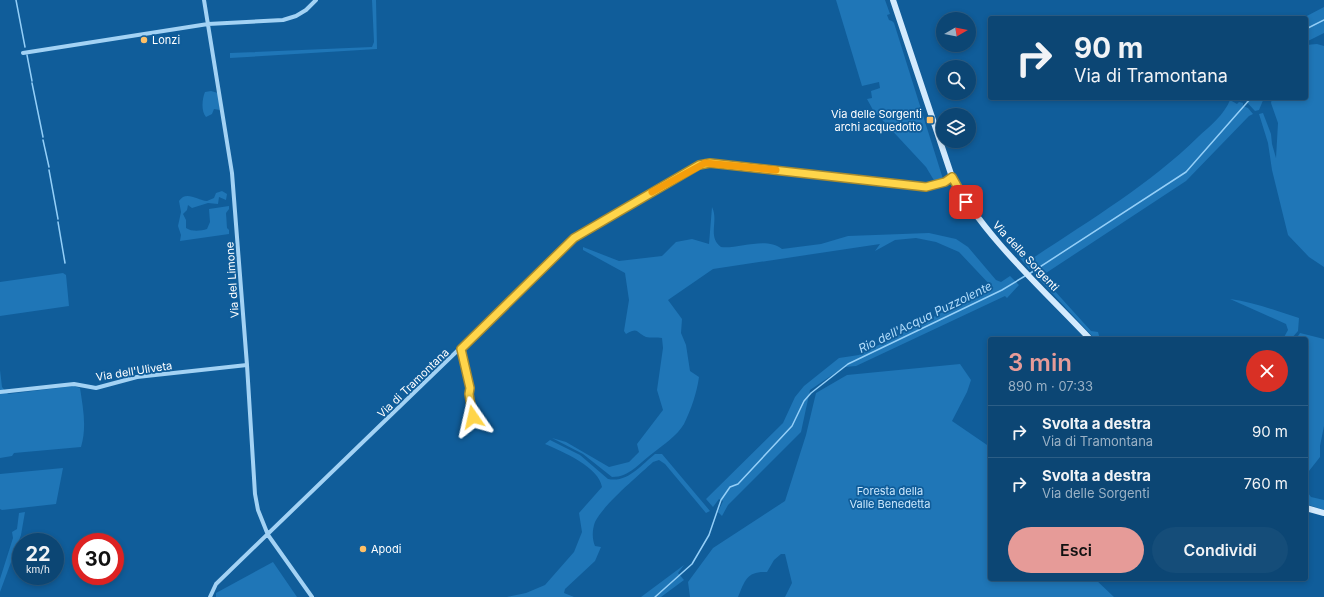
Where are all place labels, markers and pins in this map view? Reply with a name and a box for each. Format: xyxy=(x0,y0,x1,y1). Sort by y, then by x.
place label: Lonzi xyxy=(152,33,180,47)
marker: Lonzi xyxy=(139,35,149,45)
place label: Via delle Sorgenti archi acquedotto xyxy=(831,107,922,134)
marker: Via delle Sorgenti archi acquedotto xyxy=(925,115,935,125)
pin xyxy=(949,185,983,219)
place label: Apodi xyxy=(371,542,401,556)
marker: Apodi xyxy=(358,544,368,554)

